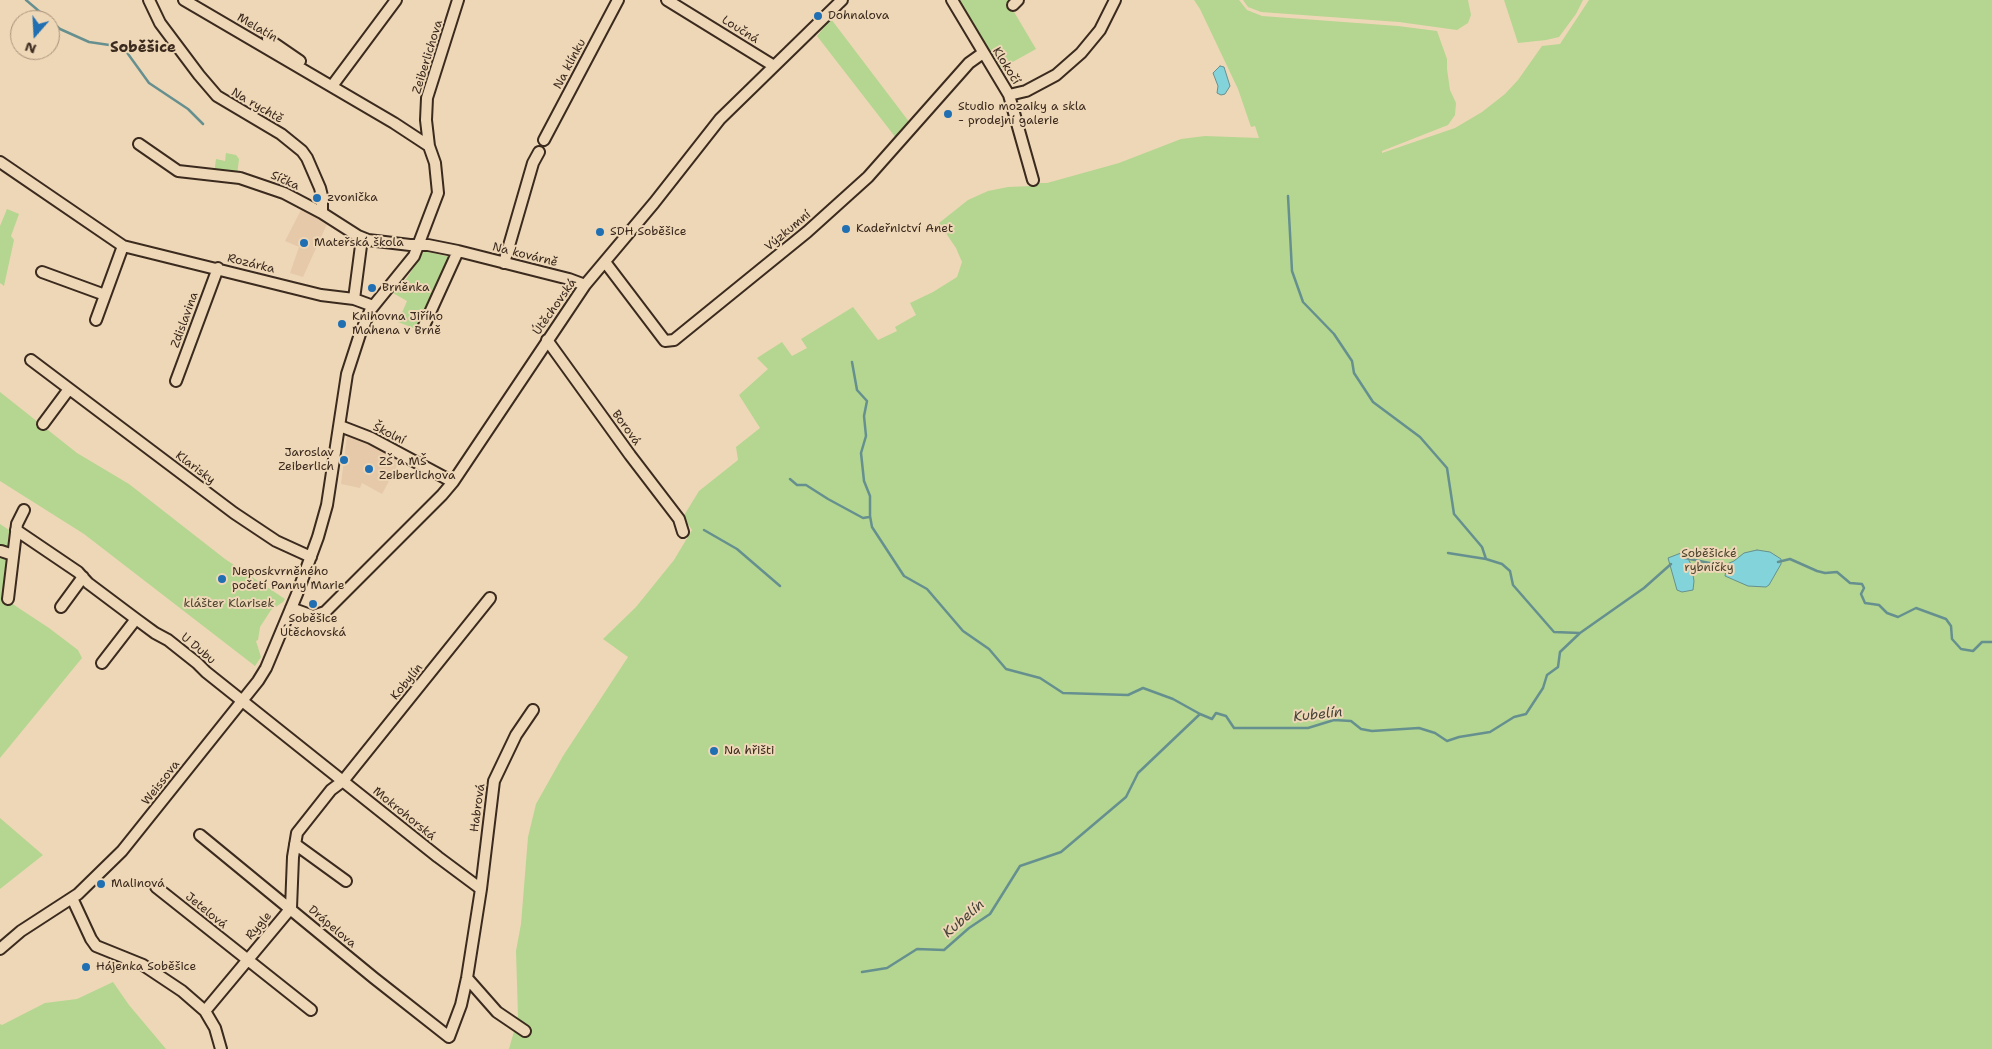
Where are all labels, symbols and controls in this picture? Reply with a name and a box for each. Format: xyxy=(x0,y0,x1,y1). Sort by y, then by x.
place label: Dohnalova xyxy=(828,9,889,23)
north arrow xyxy=(10,10,60,60)
marker: Dohnalova xyxy=(812,10,824,22)
street label: Melatín xyxy=(234,11,280,45)
street label: Loučná xyxy=(719,13,761,47)
street label: Zeiberlichova xyxy=(410,18,446,96)
street label: Na klínku xyxy=(551,36,589,92)
text: N xyxy=(22,38,39,59)
district label: Soběšice xyxy=(110,39,176,57)
street label: Klokočí xyxy=(989,45,1023,87)
street label: Na rychtě xyxy=(228,85,286,127)
place label: Studio mozaiky a skla - prodejní galerie xyxy=(958,100,1086,128)
marker: Studio mozaiky a skla - prodejní galerie xyxy=(942,108,954,120)
street label: Síčka xyxy=(268,168,302,194)
place label: zvonička xyxy=(327,191,378,205)
marker: zvonička xyxy=(311,192,323,204)
street label: Výzkumní xyxy=(762,208,814,254)
place label: Kadeřnictví Anet xyxy=(856,222,953,236)
marker: Kadeřnictví Anet xyxy=(840,223,852,235)
place label: SDH Soběšice xyxy=(610,225,687,239)
marker: SDH Soběšice xyxy=(594,226,606,238)
place label: Mateřská škola xyxy=(314,236,404,250)
marker: Mateřská škola xyxy=(298,237,310,249)
street label: Na kovárně xyxy=(491,240,559,270)
street label: Rozárka xyxy=(226,251,276,277)
street label: Útěchovská xyxy=(530,276,580,338)
place label: Brněnka xyxy=(382,281,430,295)
marker: Brněnka xyxy=(366,282,378,294)
street label: Zdislavina xyxy=(168,290,202,350)
place label: Knihovna Jiřího Mahena v Brně xyxy=(352,310,443,338)
marker: Knihovna Jiřího Mahena v Brně xyxy=(336,318,348,330)
street label: Borová xyxy=(608,408,644,448)
street label: Školní xyxy=(370,420,408,448)
place label: Jaroslav Zeiberlich xyxy=(278,446,334,474)
street label: Klarisky xyxy=(172,448,218,488)
marker: Jaroslav Zeiberlich xyxy=(338,454,350,466)
place label: ZŠ a MŠ Zeiberlichova xyxy=(379,455,455,483)
marker: ZŠ a MŠ Zeiberlichova xyxy=(363,463,375,475)
park label: Soběšické rybníčky xyxy=(1681,547,1737,575)
place label: Neposkvrněného početí Panny Marie xyxy=(232,565,344,593)
marker: Neposkvrněného početí Panny Marie xyxy=(216,573,228,585)
park label: klášter Klarisek xyxy=(184,597,274,611)
marker: Soběšice Útěchovská xyxy=(307,598,319,610)
place label: Soběšice Útěchovská xyxy=(280,612,346,640)
street label: U Dubu xyxy=(178,630,218,668)
street label: Kobylín xyxy=(388,661,426,703)
water label: Kubelín xyxy=(1293,704,1343,726)
place label: Na hřišti xyxy=(724,744,774,758)
marker: Na hřišti xyxy=(708,745,720,757)
street label: Weissova xyxy=(139,758,183,808)
street label: Habrová xyxy=(467,783,489,833)
street label: Mokrohorská xyxy=(370,784,438,844)
place label: Malinová xyxy=(111,877,165,891)
marker: Malinová xyxy=(95,878,107,890)
street label: Jetelová xyxy=(182,890,230,932)
water label: Kubelín xyxy=(940,896,988,942)
street label: Drápelova xyxy=(305,903,359,951)
street label: Rygle xyxy=(243,909,275,943)
place label: Hájenka Soběšice xyxy=(96,960,196,974)
marker: Hájenka Soběšice xyxy=(80,961,92,973)

